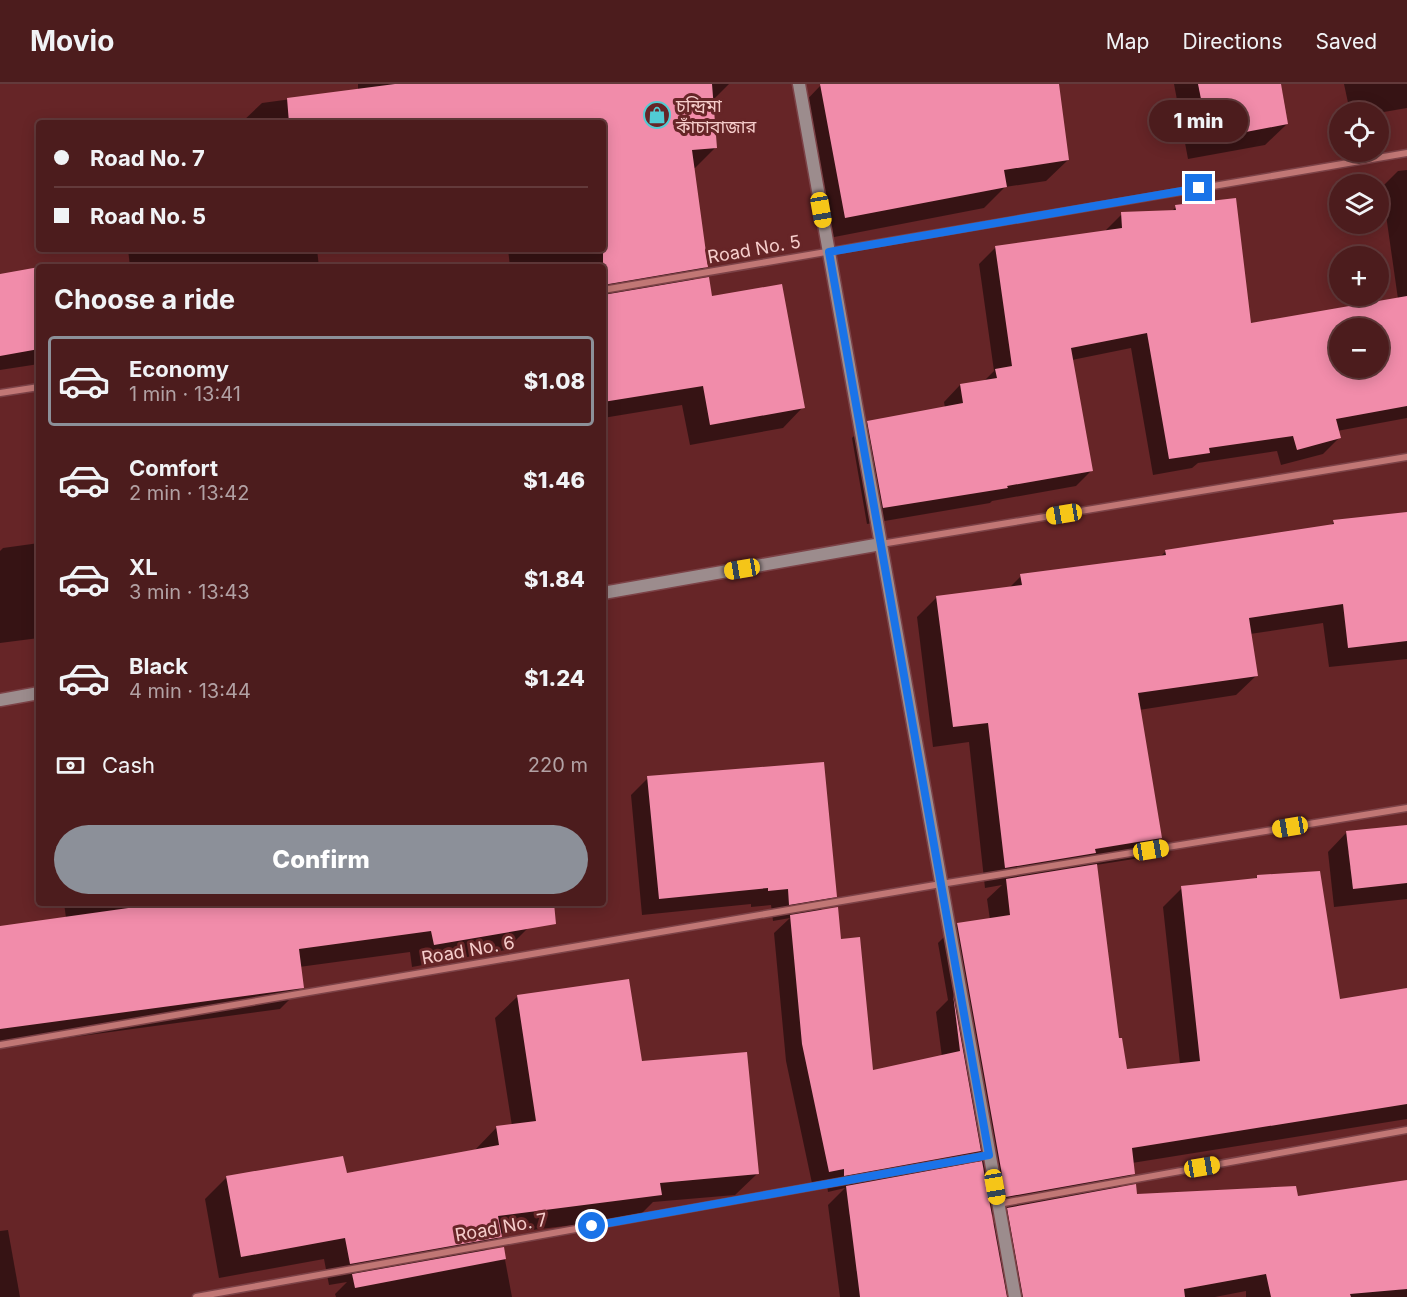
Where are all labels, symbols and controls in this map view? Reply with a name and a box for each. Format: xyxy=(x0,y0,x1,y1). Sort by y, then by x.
text: Movio xyxy=(30,24,114,58)
text: Map xyxy=(1106,29,1149,54)
text: Directions xyxy=(1182,29,1283,54)
text: Saved xyxy=(1316,29,1377,54)
place label: চন্দ্রিমা কাঁচাবাজার xyxy=(675,95,757,137)
shop icon: চন্দ্রিমা কাঁচাবাজার xyxy=(642,100,672,130)
callout: 1 min xyxy=(1150,101,1248,143)
map controls xyxy=(1329,102,1389,378)
button: locate xyxy=(1329,102,1389,162)
text: 1 min xyxy=(1173,109,1224,133)
text: Road No. 7 xyxy=(90,145,205,171)
route end xyxy=(1185,174,1212,201)
button: layers xyxy=(1329,174,1389,234)
car xyxy=(809,191,833,229)
text: Road No. 5 xyxy=(90,203,206,229)
street label: Road No. 5 xyxy=(706,230,802,268)
button: + xyxy=(1329,246,1389,306)
text: Choose a ride xyxy=(54,283,235,316)
button: − xyxy=(1329,318,1389,378)
icon: car xyxy=(57,354,111,408)
text: Economy xyxy=(129,356,229,382)
text: $1.08 xyxy=(524,368,585,394)
text: 1 min · 13:41 xyxy=(129,382,241,406)
icon: car xyxy=(57,453,111,507)
text: Comfort xyxy=(129,455,218,481)
text: $1.46 xyxy=(523,467,585,493)
text: 2 min · 13:42 xyxy=(129,481,249,505)
car xyxy=(1045,502,1083,526)
icon: car xyxy=(57,552,111,606)
text: XL xyxy=(129,554,158,580)
car xyxy=(723,557,761,581)
text: $1.84 xyxy=(524,566,585,592)
text: 3 min · 13:43 xyxy=(129,580,250,604)
icon: car xyxy=(57,651,111,705)
text: Black xyxy=(129,653,188,679)
text: $1.24 xyxy=(524,665,585,691)
text: 4 min · 13:44 xyxy=(129,679,251,703)
icon: cash xyxy=(54,749,87,782)
text: Cash xyxy=(102,752,155,778)
text: 220 m xyxy=(528,753,588,777)
car xyxy=(1271,815,1309,839)
button: Confirm xyxy=(54,825,588,894)
car xyxy=(1132,838,1170,862)
street label: Road No. 6 xyxy=(420,931,516,969)
car xyxy=(1183,1155,1221,1179)
car xyxy=(983,1168,1007,1206)
street label: Road No. 7 xyxy=(453,1209,549,1245)
route start xyxy=(578,1212,605,1239)

